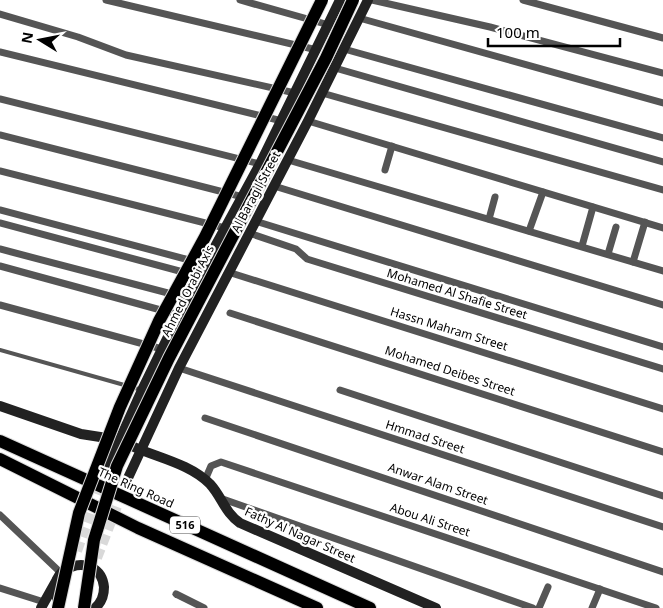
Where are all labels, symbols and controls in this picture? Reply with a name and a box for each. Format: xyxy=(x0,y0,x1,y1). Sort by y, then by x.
north arrow xyxy=(15,15,65,65)
scale bar xyxy=(488,15,620,47)
text: 100 m xyxy=(496,22,540,42)
text: N xyxy=(16,30,37,45)
street label: Al Baragil Street xyxy=(227,147,285,236)
street label: Ahmed Orabi Axis xyxy=(157,242,218,340)
street label: Mohamed Al Shafie Street xyxy=(385,264,530,323)
street label: Hassn Mahram Street xyxy=(388,303,511,355)
street label: Mohamed Deibes Street xyxy=(383,341,518,400)
street label: Hmmad Street xyxy=(383,416,467,457)
street label: Anwar Alam Street xyxy=(386,458,491,509)
street label: The Ring Road xyxy=(96,463,177,512)
street label: Abou Ali Street xyxy=(388,499,473,541)
street label: Fathy Al Nagar Street xyxy=(242,502,359,567)
road number: 516 xyxy=(170,516,200,534)

